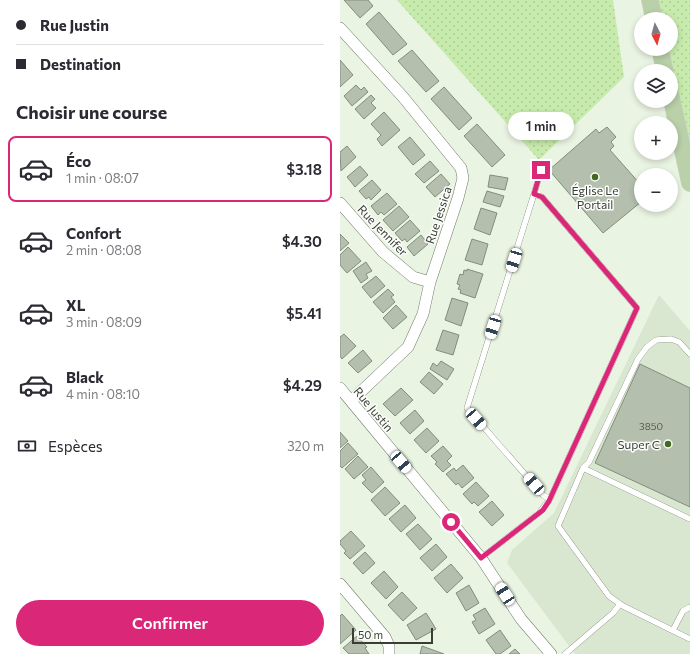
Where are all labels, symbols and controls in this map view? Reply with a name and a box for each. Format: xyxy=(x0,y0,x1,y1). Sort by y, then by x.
north arrow xyxy=(634,12,678,56)
map controls xyxy=(634,12,678,212)
text: Rue Justin xyxy=(40,16,109,34)
text: Destination xyxy=(40,55,121,73)
button: layers xyxy=(634,64,678,108)
text: Choisir une course xyxy=(16,101,167,123)
callout: 1 min xyxy=(508,112,574,140)
button: + xyxy=(634,116,678,160)
text: 1 min xyxy=(526,118,556,134)
icon: car xyxy=(18,151,54,187)
text: Éco xyxy=(66,152,91,170)
text: $3.18 xyxy=(286,160,322,178)
route end xyxy=(532,161,550,179)
button: − xyxy=(634,168,678,212)
text: 1 min · 08:07 xyxy=(66,170,139,186)
marker: Église Le Portail xyxy=(590,172,600,182)
place label: Église Le Portail xyxy=(571,183,619,211)
street label: Rue Jessica xyxy=(422,185,455,246)
street label: Rue Jennifer xyxy=(354,202,411,259)
icon: car xyxy=(18,223,54,259)
text: Confort xyxy=(66,224,121,242)
text: $4.30 xyxy=(282,232,322,250)
text: 2 min · 08:08 xyxy=(66,242,142,258)
car xyxy=(505,247,523,273)
icon: car xyxy=(18,295,54,331)
text: XL xyxy=(66,296,85,314)
text: $5.41 xyxy=(286,304,322,322)
text: 3 min · 08:09 xyxy=(66,314,142,330)
car xyxy=(484,314,502,340)
icon: car xyxy=(18,367,54,403)
text: Black xyxy=(66,368,104,386)
text: $4.29 xyxy=(283,376,322,394)
street label: Rue Justin xyxy=(351,384,397,435)
text: 4 min · 08:10 xyxy=(66,386,140,402)
car xyxy=(464,406,488,432)
house number: 3850 xyxy=(639,420,663,432)
icon: cash xyxy=(16,435,38,457)
text: Espèces xyxy=(48,437,103,455)
place label: Super C xyxy=(618,437,660,451)
text: 320 m xyxy=(287,438,324,454)
marker: Super C xyxy=(663,439,673,449)
car xyxy=(389,449,413,475)
car xyxy=(522,471,546,497)
route start xyxy=(442,513,460,531)
car xyxy=(493,581,517,607)
button: Confirmer xyxy=(16,600,324,646)
scale bar xyxy=(352,626,433,645)
text: 50 m xyxy=(358,628,383,641)

